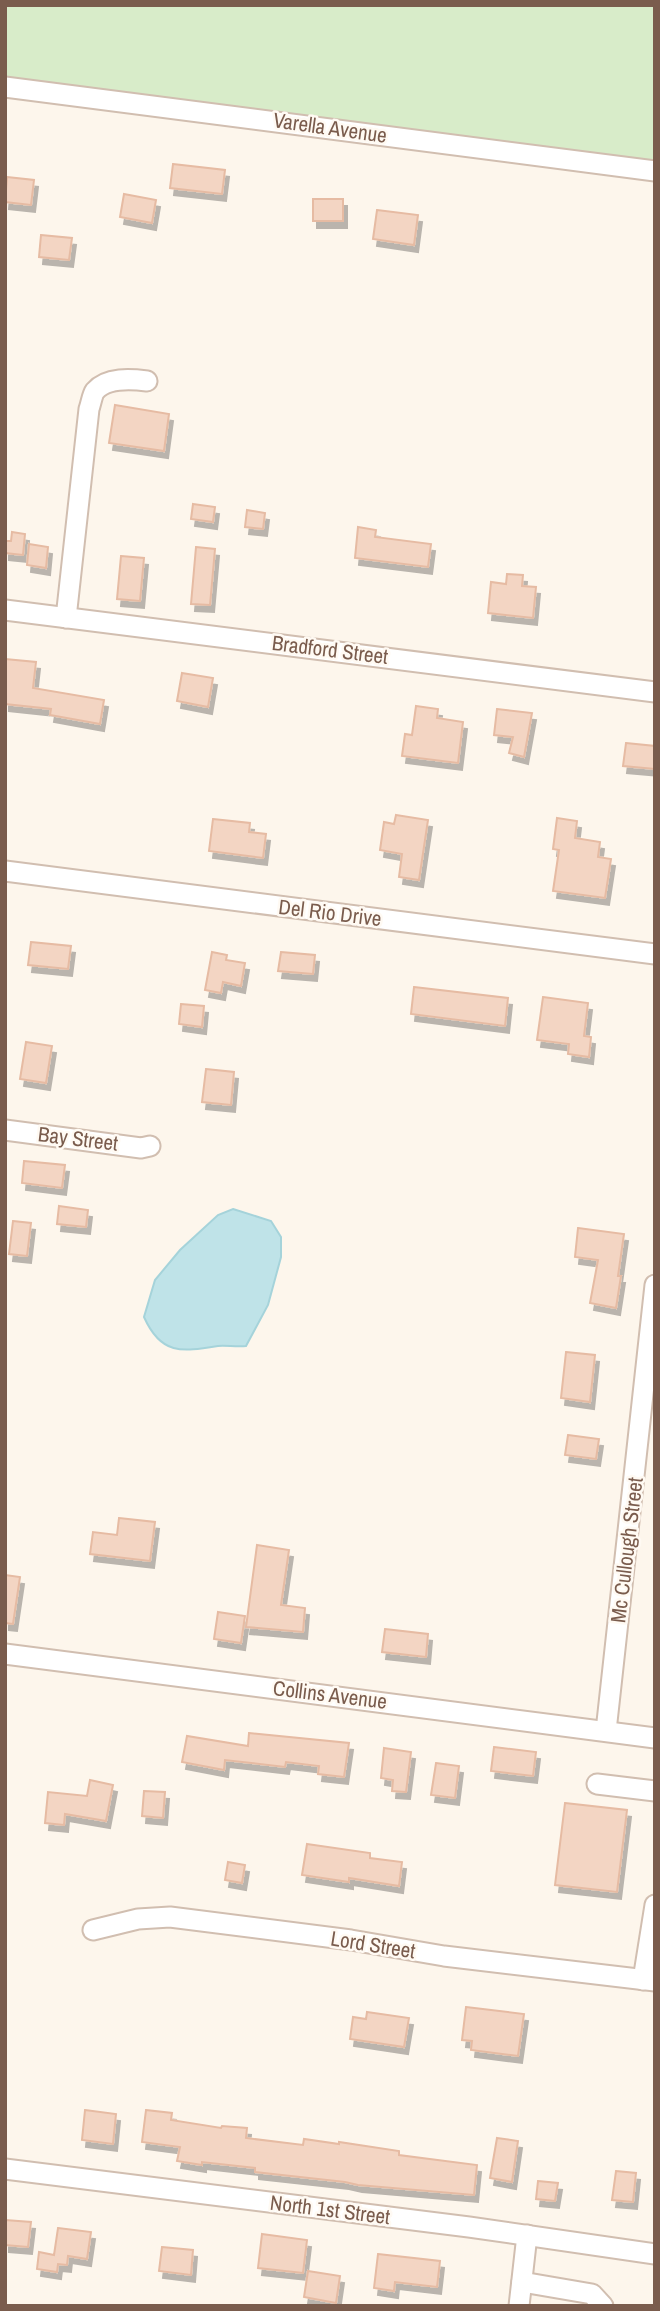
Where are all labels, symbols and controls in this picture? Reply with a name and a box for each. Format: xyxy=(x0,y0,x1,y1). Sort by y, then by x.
street label: Varella Avenue xyxy=(271,105,389,150)
street label: Bradford Street xyxy=(270,628,390,671)
street label: Del Rio Drive xyxy=(277,892,383,933)
street label: Bay Street xyxy=(36,1119,120,1158)
street label: Mc Cullough Street xyxy=(603,1475,650,1624)
street label: Collins Avenue xyxy=(271,1673,389,1716)
street label: Lord Street xyxy=(329,1924,418,1966)
street label: North 1st Street xyxy=(268,2188,392,2231)

